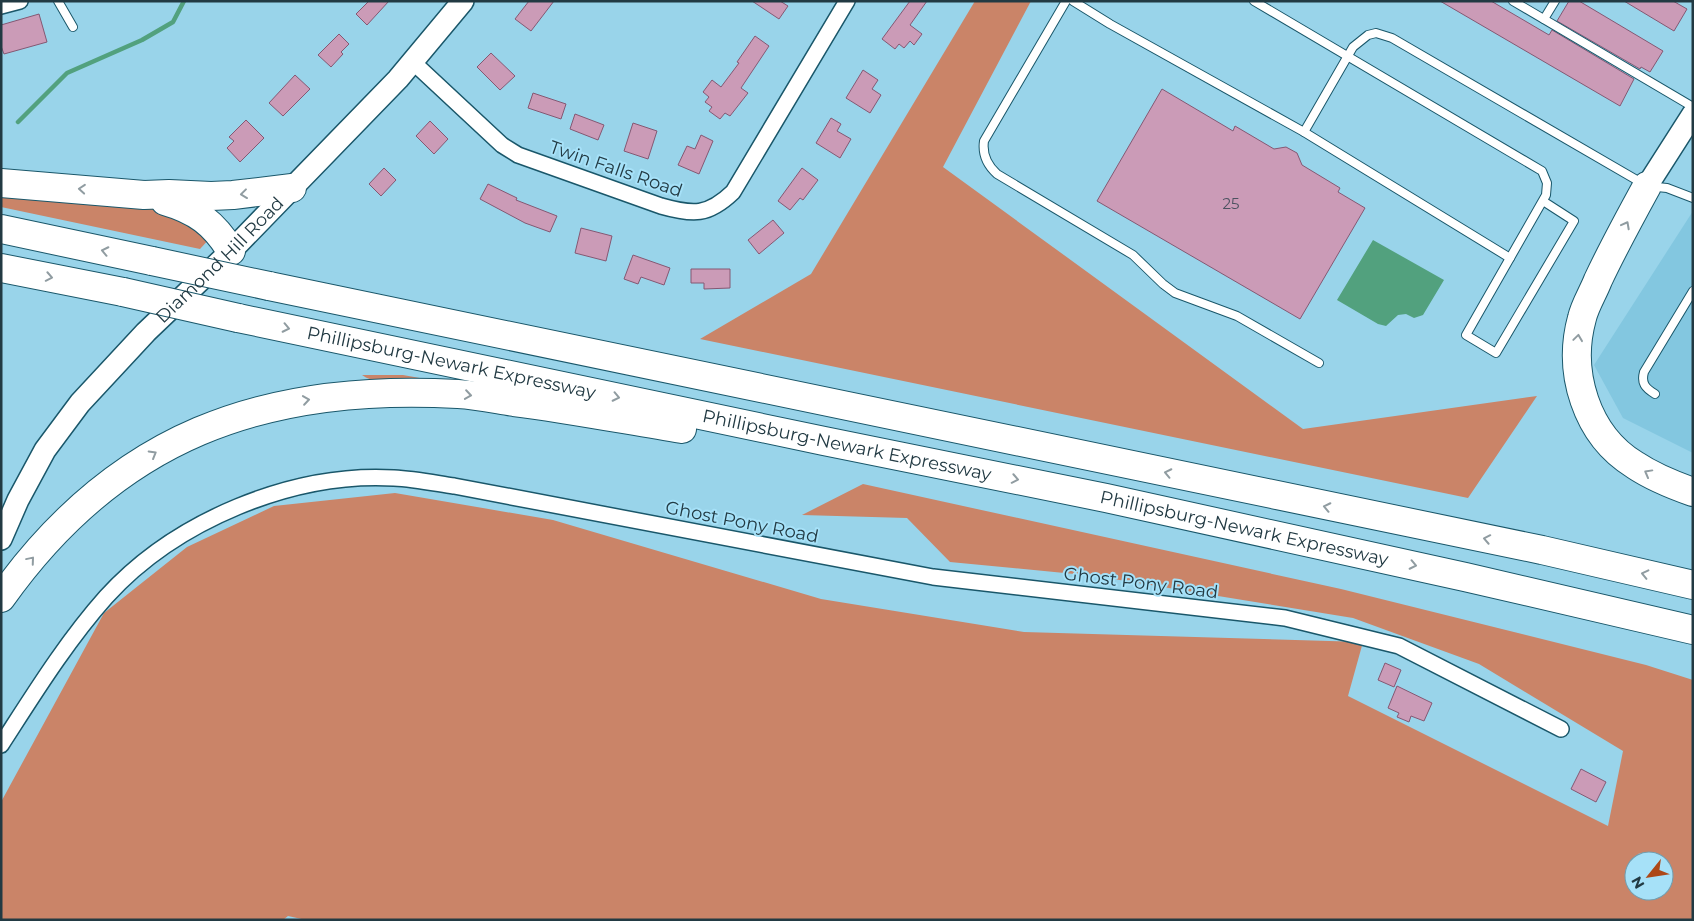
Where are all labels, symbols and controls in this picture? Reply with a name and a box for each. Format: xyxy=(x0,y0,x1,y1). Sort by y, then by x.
street label: Twin Falls Road xyxy=(547,136,685,202)
one-way arrow xyxy=(77,184,85,195)
one-way arrow xyxy=(239,188,247,199)
street label: Diamond Hill Road xyxy=(151,192,288,328)
house number: 25 xyxy=(1222,194,1240,213)
one-way arrow xyxy=(1620,221,1630,230)
one-way arrow xyxy=(100,246,109,257)
one-way arrow xyxy=(45,272,53,282)
one-way arrow xyxy=(281,322,290,333)
street label: Phillipsburg-Newark Expressway xyxy=(305,322,598,404)
one-way arrow xyxy=(1572,334,1583,342)
one-way arrow xyxy=(463,390,472,400)
one-way arrow xyxy=(612,391,620,402)
one-way arrow xyxy=(302,395,310,406)
street label: Phillipsburg-Newark Expressway xyxy=(700,405,994,486)
one-way arrow xyxy=(148,451,157,461)
one-way arrow xyxy=(1164,468,1173,479)
one-way arrow xyxy=(1645,469,1654,479)
one-way arrow xyxy=(1011,474,1020,484)
street label: Phillipsburg-Newark Expressway xyxy=(1098,486,1391,571)
street label: Ghost Pony Road xyxy=(664,496,820,548)
one-way arrow xyxy=(1323,502,1332,512)
one-way arrow xyxy=(1482,534,1491,545)
one-way arrow xyxy=(25,556,34,565)
one-way arrow xyxy=(1409,560,1418,570)
street label: Ghost Pony Road xyxy=(1062,563,1220,603)
one-way arrow xyxy=(1641,569,1650,580)
north arrow xyxy=(1624,851,1674,901)
text: N xyxy=(1627,873,1648,892)

